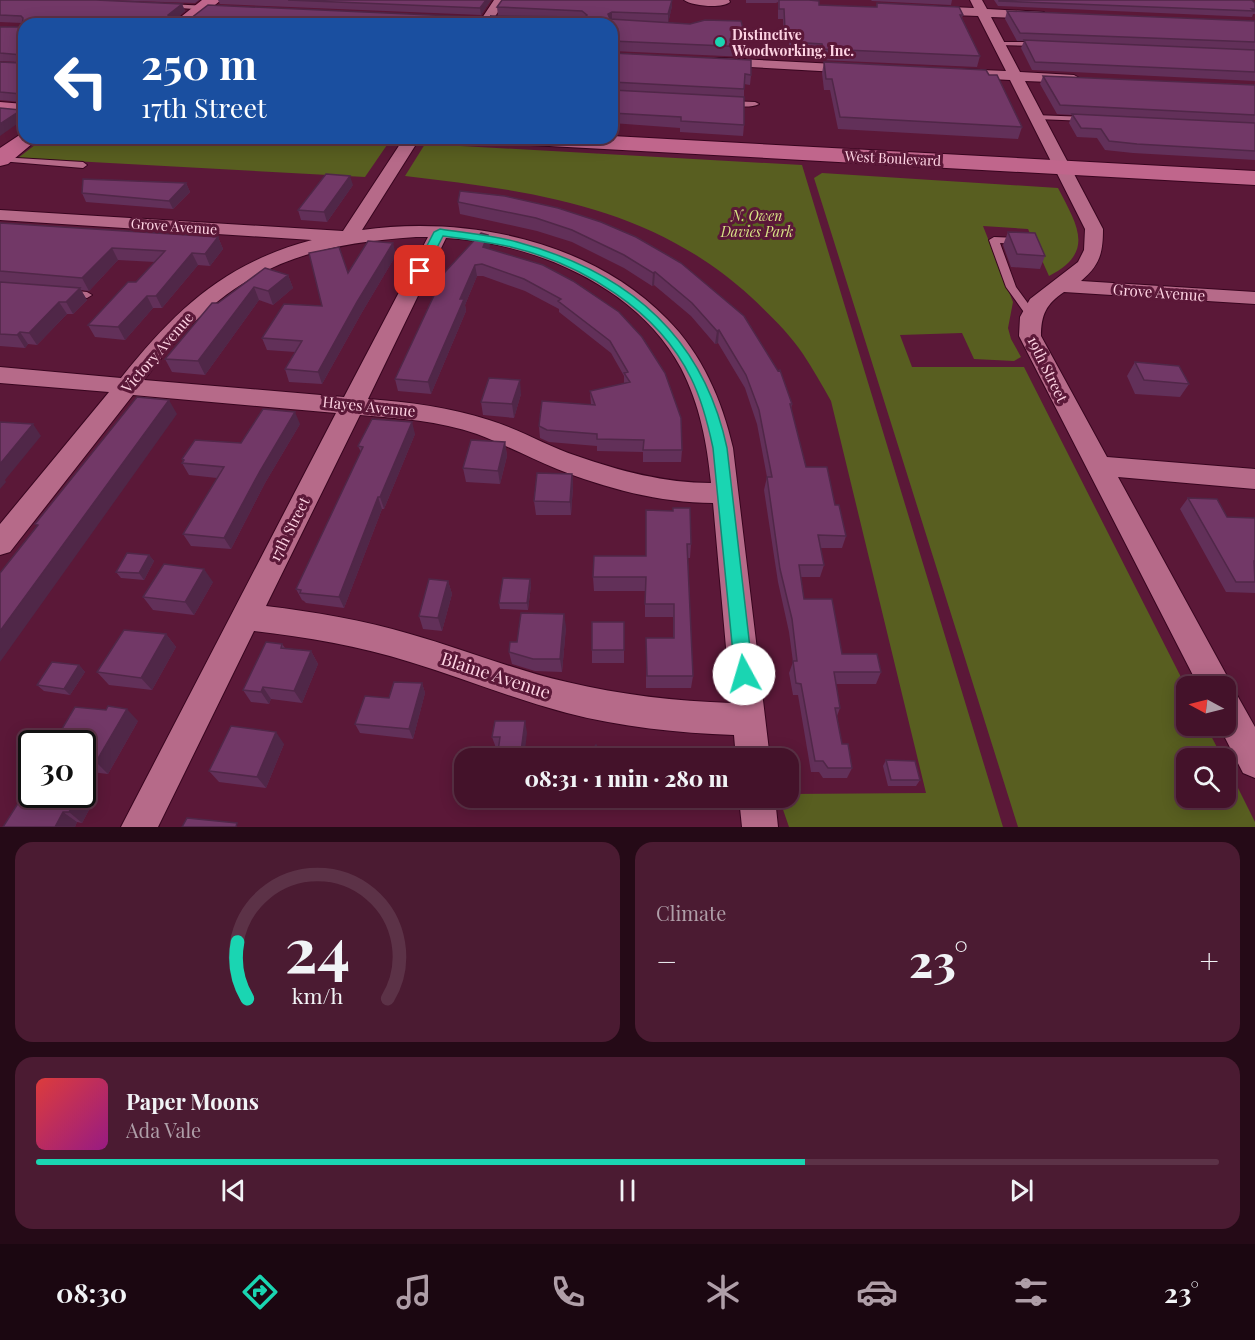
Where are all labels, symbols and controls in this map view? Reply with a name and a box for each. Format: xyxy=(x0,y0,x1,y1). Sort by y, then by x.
place label: Distinctive Woodworking, Inc. xyxy=(731,25,854,60)
text: 250 m xyxy=(141,35,257,91)
marker: Distinctive Woodworking, Inc. xyxy=(713,35,727,49)
icon: left xyxy=(42,42,120,120)
text: 17th Street xyxy=(141,89,267,125)
street label: West Boulevard xyxy=(843,146,942,170)
park label: N. Owen Davies Park xyxy=(720,206,793,241)
street label: Grove Avenue xyxy=(130,214,218,238)
pin xyxy=(394,245,445,296)
icon: arrive xyxy=(403,254,436,287)
street label: Grove Avenue xyxy=(1112,279,1206,305)
street label: Victory Avenue xyxy=(116,307,198,397)
street label: 19th Street xyxy=(1023,333,1073,406)
street label: Hayes Avenue xyxy=(322,391,416,421)
street label: 17th Street xyxy=(264,493,314,565)
position arrow xyxy=(712,642,776,706)
street label: Blaine Avenue xyxy=(438,646,554,704)
north arrow xyxy=(1176,676,1236,736)
map controls xyxy=(1176,676,1236,808)
speed limit sign: 30 xyxy=(18,730,96,808)
button: search xyxy=(1176,748,1236,808)
text: 08:31 · 1 min · 280 m xyxy=(525,763,728,793)
text: Climate xyxy=(656,899,726,926)
text: 24 xyxy=(285,905,350,989)
text: 23° xyxy=(909,929,968,989)
text: − xyxy=(656,938,677,982)
text: + xyxy=(1200,938,1219,982)
text: km/h xyxy=(292,981,344,1009)
text: Paper Moons xyxy=(126,1086,259,1116)
text: Ada Vale xyxy=(126,1116,201,1143)
icon: previous xyxy=(217,1174,250,1207)
icon: pause xyxy=(611,1174,644,1207)
icon: next xyxy=(1005,1174,1038,1207)
icon: directions xyxy=(239,1271,281,1313)
icon: music xyxy=(393,1271,435,1313)
icon: phone xyxy=(547,1271,589,1313)
icon: climate xyxy=(702,1271,744,1313)
icon: car xyxy=(856,1271,898,1313)
icon: filters xyxy=(1010,1271,1052,1313)
text: 08:30 xyxy=(56,1274,127,1310)
text: 23° xyxy=(1164,1274,1199,1310)

